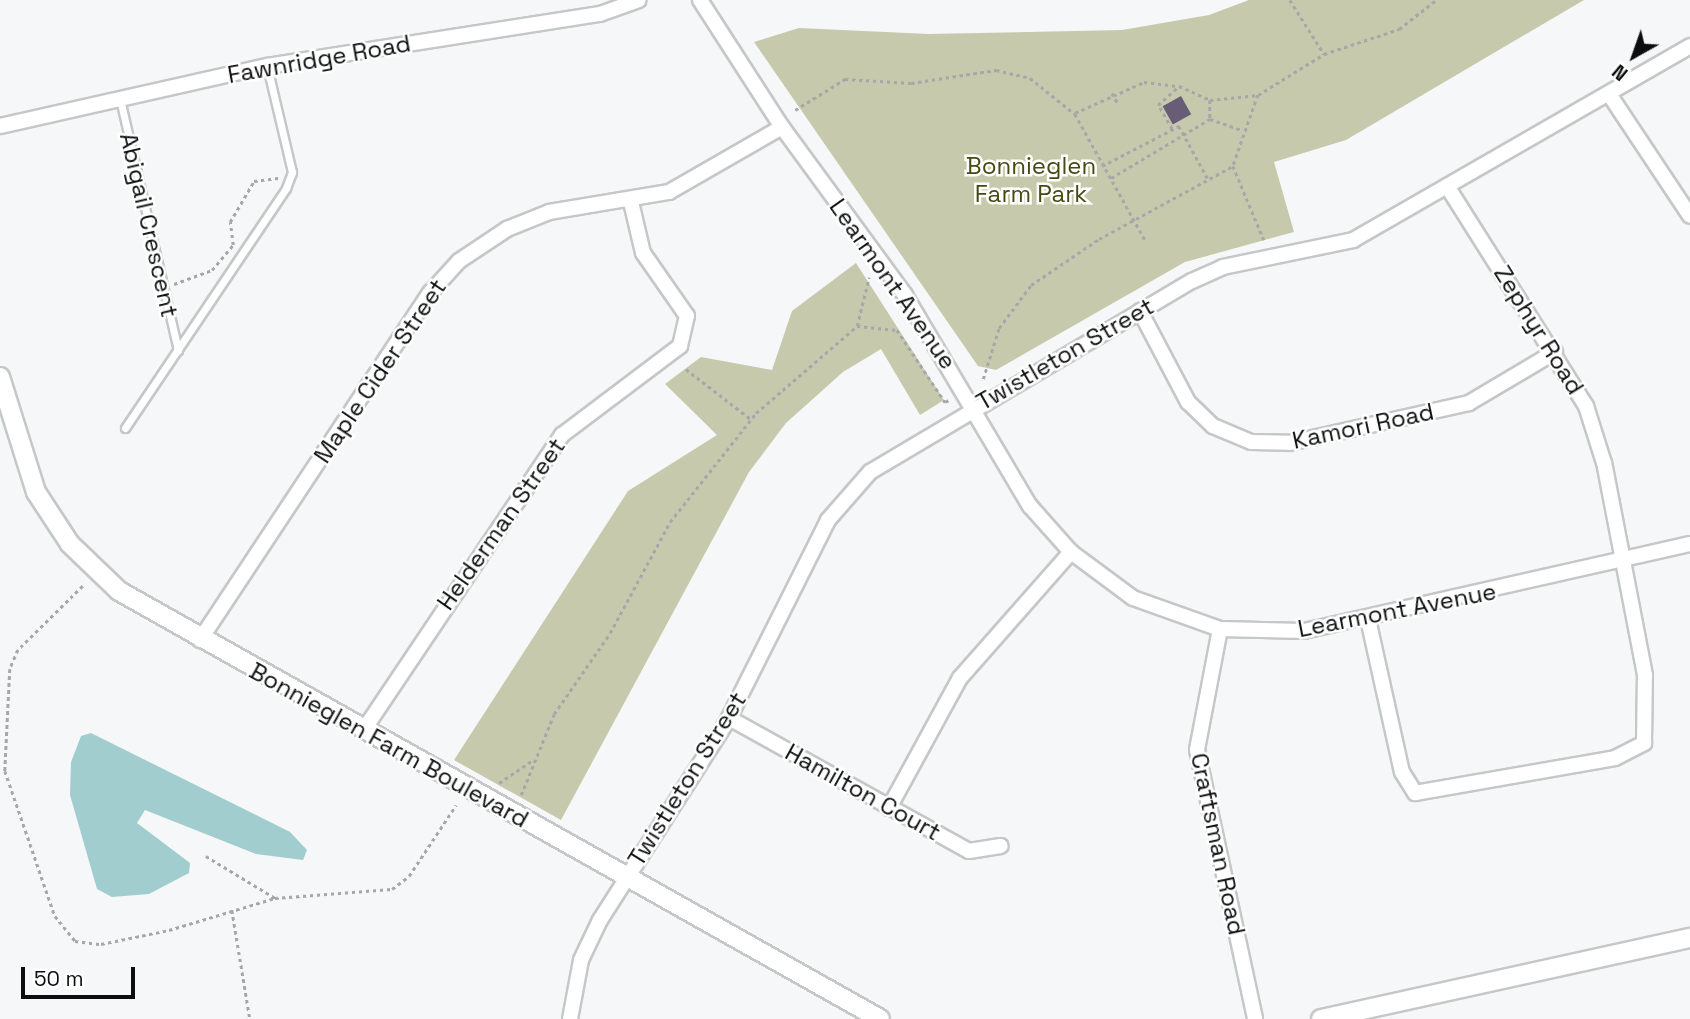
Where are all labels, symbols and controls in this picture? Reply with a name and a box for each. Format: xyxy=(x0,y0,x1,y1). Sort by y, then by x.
north arrow xyxy=(1599,21,1669,91)
street label: Fawnridge Road xyxy=(225,29,413,89)
text: N xyxy=(1607,59,1633,86)
street label: Abigail Crescent xyxy=(114,130,184,320)
park label: Bonnieglen Farm Park xyxy=(966,152,1096,208)
street label: Learmont Avenue xyxy=(823,193,963,375)
street label: Zephyr Road xyxy=(1488,260,1590,400)
street label: Maple Cider Street xyxy=(308,273,452,469)
street label: Twistleton Street xyxy=(971,292,1159,416)
street label: Kamori Road xyxy=(1290,397,1436,455)
street label: Helderman Street xyxy=(431,433,571,615)
street label: Learmont Avenue xyxy=(1295,577,1499,643)
street label: Bonnieglen Farm Boulevard xyxy=(245,656,533,834)
street label: Twistleton Street xyxy=(622,687,752,871)
street label: Hamilton Court xyxy=(780,737,946,847)
street label: Craftsman Road xyxy=(1185,750,1251,938)
scale bar xyxy=(24,953,138,997)
text: 50 m xyxy=(34,965,84,992)

